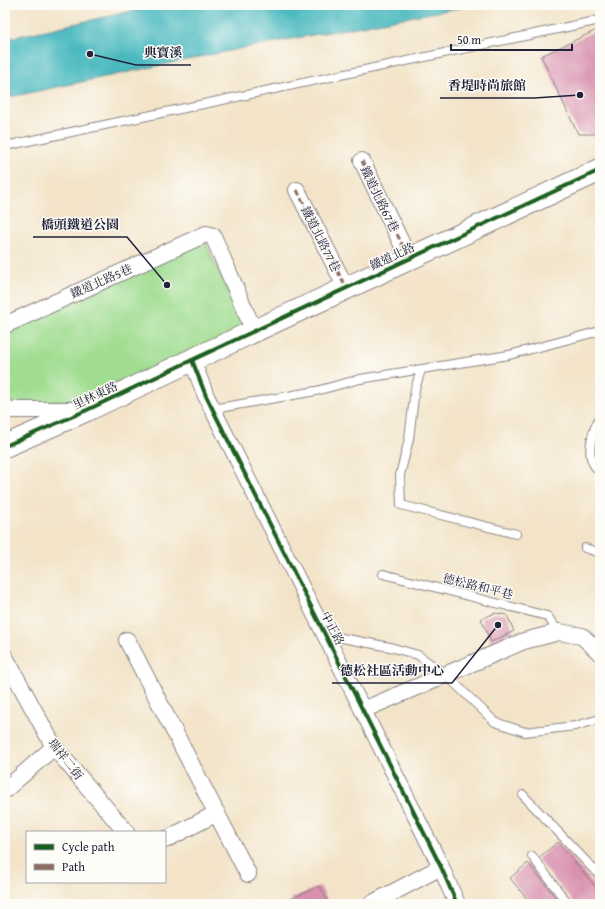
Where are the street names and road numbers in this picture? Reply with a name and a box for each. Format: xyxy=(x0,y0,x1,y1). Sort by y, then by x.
street label: 鐵道北路67巷 xyxy=(357,163,403,235)
street label: 鐵道北路77巷 xyxy=(297,203,345,275)
street label: 鐵道北路 xyxy=(367,238,417,274)
street label: 鐵道北路5巷 xyxy=(67,260,135,302)
street label: 里林東路 xyxy=(70,377,120,413)
street label: 德松路和平巷 xyxy=(441,569,515,603)
street label: 中正路 xyxy=(317,608,349,648)
street label: 瑞祥二街 xyxy=(45,735,88,784)

